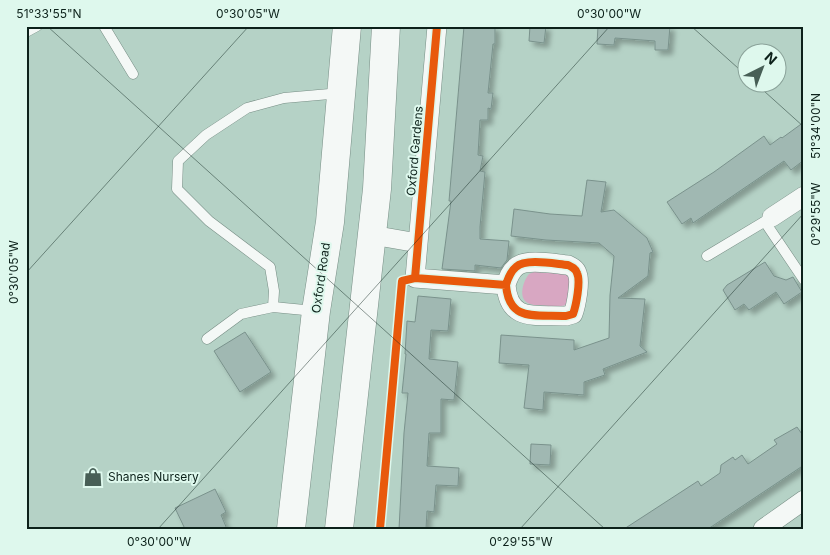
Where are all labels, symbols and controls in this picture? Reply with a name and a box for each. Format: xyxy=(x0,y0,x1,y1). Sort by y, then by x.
text: 51°33'55"N xyxy=(16,6,82,21)
text: 0°30'05"W xyxy=(216,6,280,21)
text: 0°30'00"W xyxy=(577,6,641,21)
north arrow xyxy=(738,42,788,92)
text: N xyxy=(761,48,781,68)
text: 51°34'00"N xyxy=(808,93,823,159)
street label: Oxford Gardens xyxy=(403,105,426,196)
text: 0°29'55"W xyxy=(808,182,823,246)
text: 0°30'05"W xyxy=(6,240,21,304)
street label: Oxford Road xyxy=(308,242,333,314)
shop icon: Shanes Nursery xyxy=(82,466,104,488)
place label: Shanes Nursery xyxy=(108,469,199,484)
text: 0°30'00"W xyxy=(127,534,191,549)
text: 0°29'55"W xyxy=(489,534,553,549)

